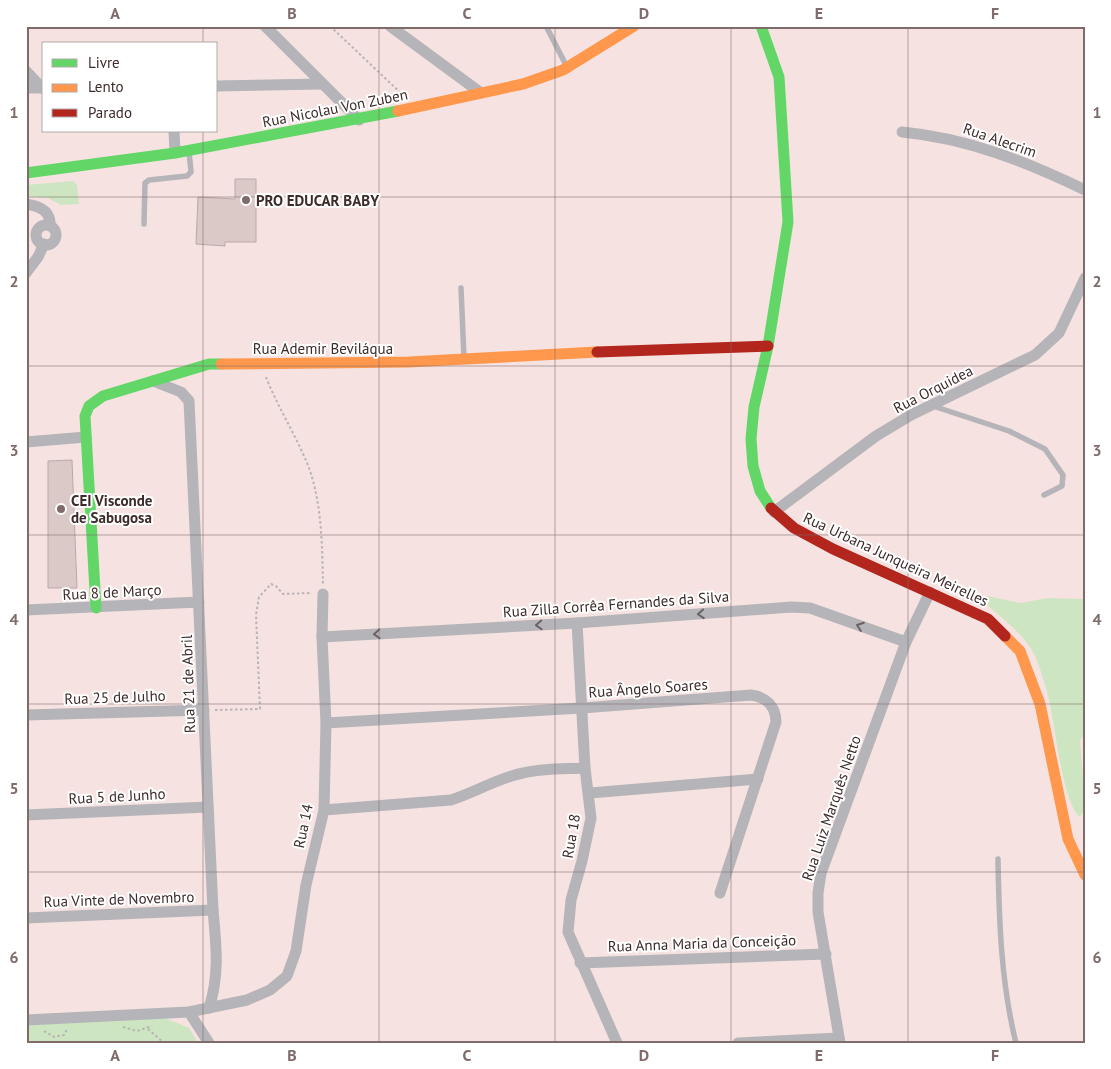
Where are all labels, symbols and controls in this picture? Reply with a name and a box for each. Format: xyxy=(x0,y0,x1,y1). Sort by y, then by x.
text: A xyxy=(110,3,120,23)
text: B xyxy=(287,3,297,23)
text: C xyxy=(463,3,472,23)
text: D xyxy=(639,3,649,23)
text: E xyxy=(815,3,823,23)
text: F xyxy=(991,3,999,23)
legend xyxy=(42,42,218,132)
text: Livre xyxy=(88,53,120,72)
text: Lento xyxy=(88,77,124,96)
street label: Rua Nicolau Von Zuben xyxy=(261,85,409,131)
text: 1 xyxy=(9,102,19,122)
text: 1 xyxy=(1092,102,1102,122)
text: Parado xyxy=(88,103,132,122)
street label: Rua Alecrim xyxy=(961,119,1039,161)
place label: PRO EDUCAR BABY xyxy=(256,191,379,210)
marker: PRO EDUCAR BABY xyxy=(240,194,252,206)
text: 2 xyxy=(9,271,19,291)
text: 2 xyxy=(1092,271,1102,291)
street label: Rua Ademir Beviláqua xyxy=(253,339,393,358)
street label: Rua Orquidea xyxy=(890,361,976,417)
text: 3 xyxy=(9,440,19,460)
text: 3 xyxy=(1092,440,1102,460)
place label: CEI Visconde de Sabugosa xyxy=(71,491,153,527)
marker: CEI Visconde de Sabugosa xyxy=(55,503,67,515)
street label: Rua Urbana Junqueira Meirelles xyxy=(800,508,992,610)
street label: Rua 8 de Março xyxy=(62,580,162,604)
street label: Rua Zilla Corrêa Fernandes da Silva xyxy=(502,587,730,621)
one-way arrow xyxy=(697,608,705,619)
text: 4 xyxy=(9,609,19,629)
text: 4 xyxy=(1092,609,1102,629)
one-way arrow xyxy=(535,619,543,630)
one-way arrow xyxy=(856,622,865,632)
one-way arrow xyxy=(372,629,380,640)
street label: Rua 21 de Abril xyxy=(177,634,199,733)
street label: Rua Ângelo Soares xyxy=(588,674,708,702)
street label: Rua 25 de Julho xyxy=(64,686,166,708)
street label: Rua Luiz Marquês Netto xyxy=(797,733,865,883)
text: 5 xyxy=(9,778,19,798)
text: 5 xyxy=(1092,778,1102,798)
street label: Rua 5 de Junho xyxy=(68,784,166,808)
street label: Rua 14 xyxy=(289,802,317,850)
street label: Rua 18 xyxy=(558,812,584,860)
street label: Rua Vinte de Novembro xyxy=(43,887,195,911)
street label: Rua Anna Maria da Conceição xyxy=(608,930,796,956)
text: 6 xyxy=(9,947,19,967)
text: 6 xyxy=(1092,947,1102,967)
text: A xyxy=(110,1045,120,1065)
text: B xyxy=(287,1045,297,1065)
text: C xyxy=(463,1045,472,1065)
text: D xyxy=(639,1045,649,1065)
text: E xyxy=(815,1045,823,1065)
text: F xyxy=(991,1045,999,1065)

